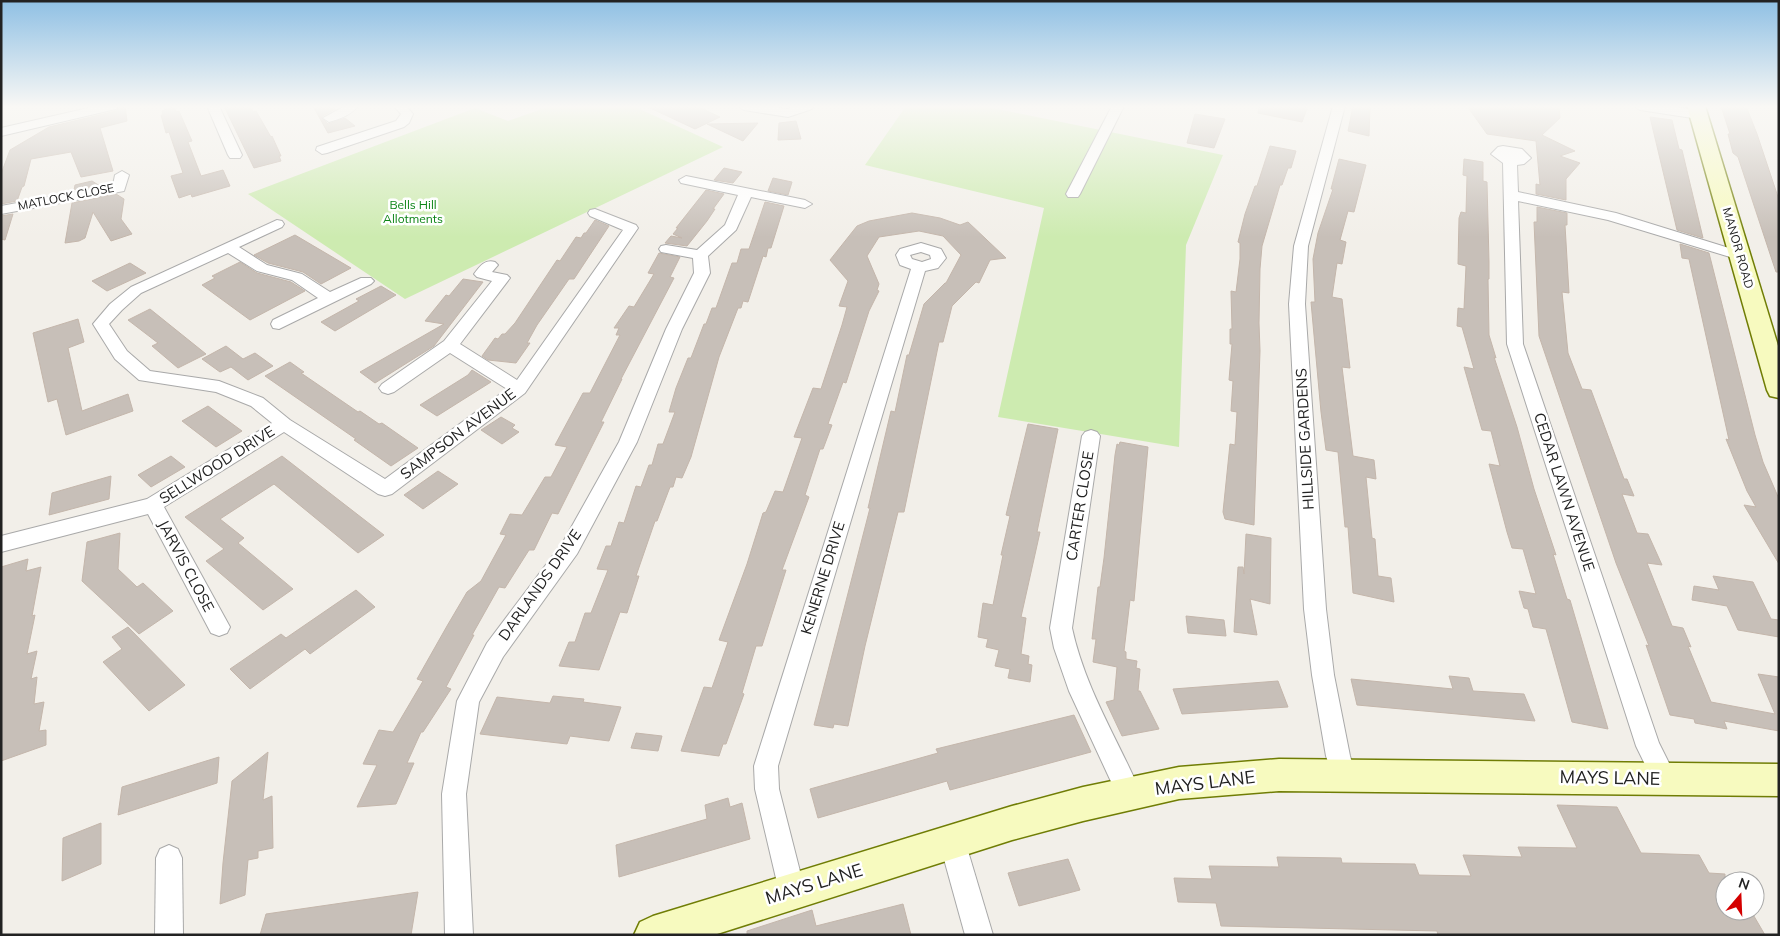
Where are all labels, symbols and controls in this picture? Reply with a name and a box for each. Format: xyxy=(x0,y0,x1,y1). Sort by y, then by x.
street label: MATLOCK CLOSE xyxy=(16,180,115,213)
park label: Bells Hill Allotments xyxy=(383,197,443,226)
street label: MANOR ROAD xyxy=(1720,205,1757,290)
street label: HILLSIDE GARDENS xyxy=(1291,368,1318,510)
street label: SAMPSON AVENUE xyxy=(396,384,519,483)
street label: CEDAR LAWN AVENUE xyxy=(1530,410,1599,574)
street label: SELLWOOD DRIVE xyxy=(155,421,278,508)
street label: CARTER CLOSE xyxy=(1061,449,1098,562)
street label: JARVIS CLOSE xyxy=(154,517,219,615)
street label: KENERNE DRIVE xyxy=(796,519,849,637)
street label: DARLANDS DRIVE xyxy=(494,525,585,644)
street label: MAYS LANE xyxy=(1154,765,1256,800)
street label: MAYS LANE xyxy=(1560,765,1661,790)
street label: MAYS LANE xyxy=(762,858,865,909)
north arrow xyxy=(1715,871,1765,921)
text: N xyxy=(1736,873,1752,894)

